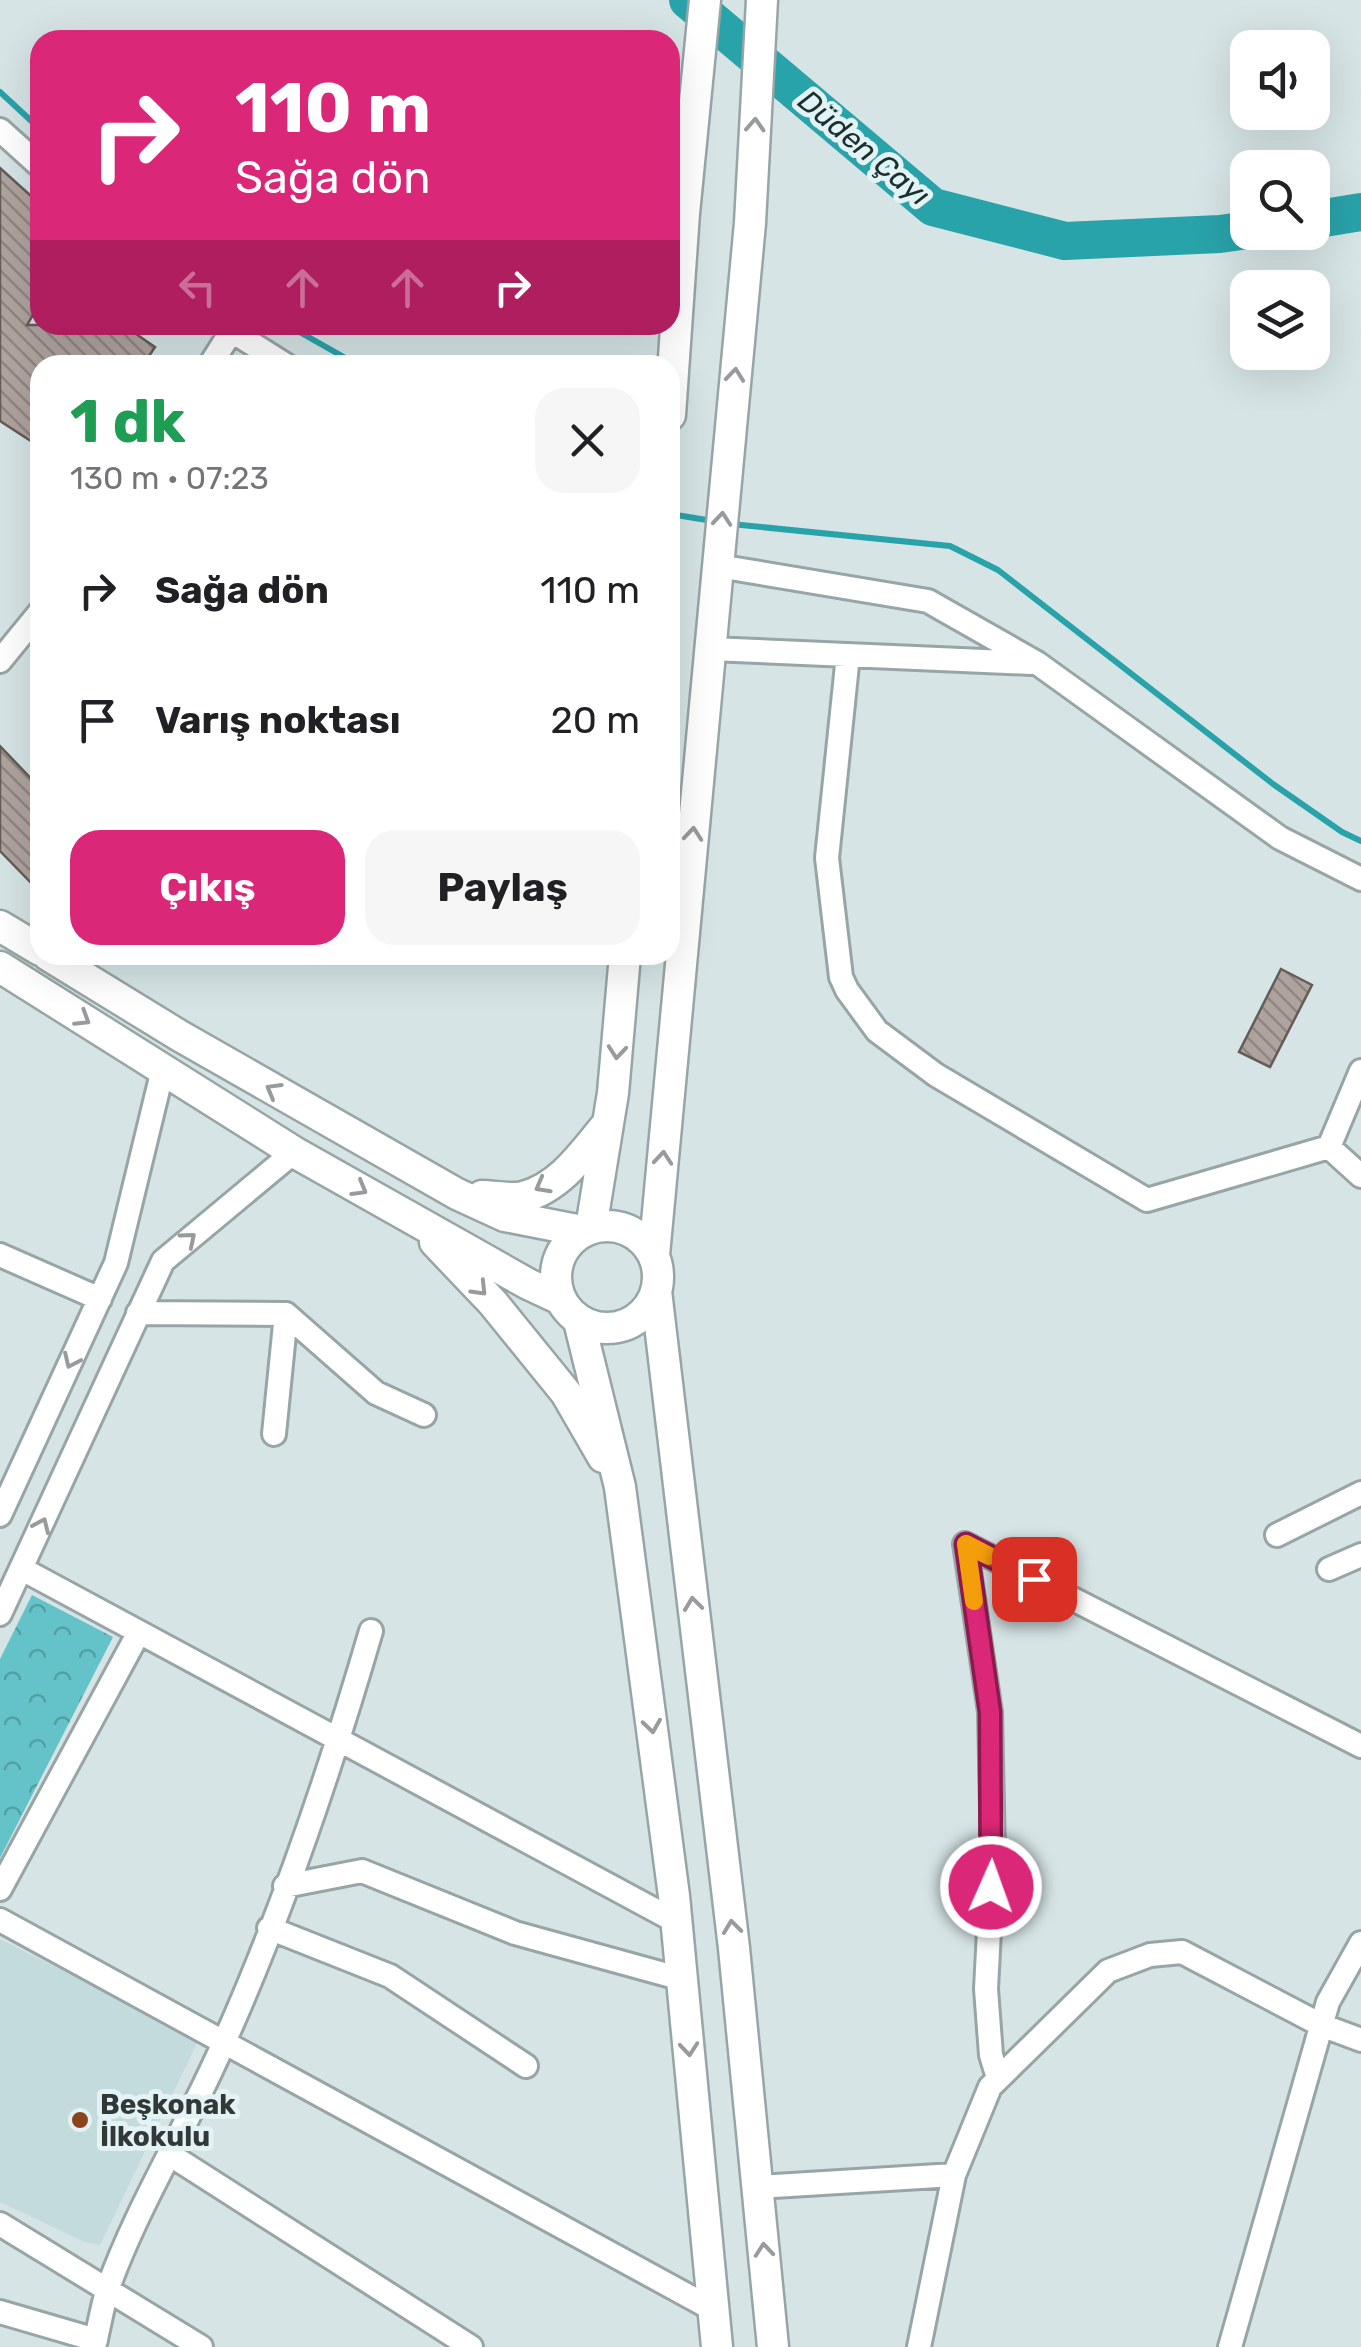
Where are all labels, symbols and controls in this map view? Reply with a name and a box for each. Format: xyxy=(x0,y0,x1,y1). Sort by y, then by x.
map controls xyxy=(1230,30,1330,370)
button: sound xyxy=(1230,30,1330,130)
text: 110 m xyxy=(235,67,431,150)
icon: right xyxy=(70,70,200,200)
water label: Düden Çayı xyxy=(791,83,937,213)
one-way arrow xyxy=(744,117,765,133)
button: search xyxy=(1230,150,1330,250)
text: Sağa dön xyxy=(235,151,430,204)
icon: left xyxy=(170,260,225,315)
icon: ahead xyxy=(275,260,330,315)
icon: ahead xyxy=(380,260,435,315)
icon: right xyxy=(485,260,540,315)
button: layers xyxy=(1230,270,1330,370)
one-way arrow xyxy=(724,367,745,383)
text: 1 dk xyxy=(70,386,186,457)
button: close xyxy=(535,388,640,493)
text: 130 m · 07:23 xyxy=(70,459,269,497)
one-way arrow xyxy=(710,511,732,527)
icon: right xyxy=(70,563,125,618)
text: Sağa dön xyxy=(155,567,329,613)
text: 110 m xyxy=(540,567,640,613)
icon: arrive xyxy=(70,693,125,748)
text: Varış noktası xyxy=(155,697,401,743)
text: 20 m xyxy=(550,697,640,743)
one-way arrow xyxy=(681,826,703,842)
button: Çıkış xyxy=(70,830,345,945)
button: Paylaş xyxy=(365,830,640,945)
one-way arrow xyxy=(72,1007,90,1026)
one-way arrow xyxy=(606,1045,628,1061)
one-way arrow xyxy=(266,1083,284,1102)
one-way arrow xyxy=(651,1149,673,1165)
one-way arrow xyxy=(535,1174,553,1194)
one-way arrow xyxy=(349,1177,367,1196)
one-way arrow xyxy=(178,1233,196,1251)
one-way arrow xyxy=(468,1277,486,1295)
one-way arrow xyxy=(64,1351,84,1369)
one-way arrow xyxy=(30,1517,50,1535)
pin xyxy=(992,1537,1077,1622)
icon: arrive xyxy=(1007,1552,1062,1607)
one-way arrow xyxy=(683,1595,704,1611)
one-way arrow xyxy=(640,1718,661,1735)
position arrow xyxy=(939,1835,1043,1939)
one-way arrow xyxy=(722,1918,743,1934)
one-way arrow xyxy=(678,2042,699,2058)
place label: Beşkonak İlkokulu xyxy=(100,2088,236,2153)
marker: Beşkonak İlkokulu xyxy=(69,2109,91,2131)
one-way arrow xyxy=(753,2242,775,2258)

